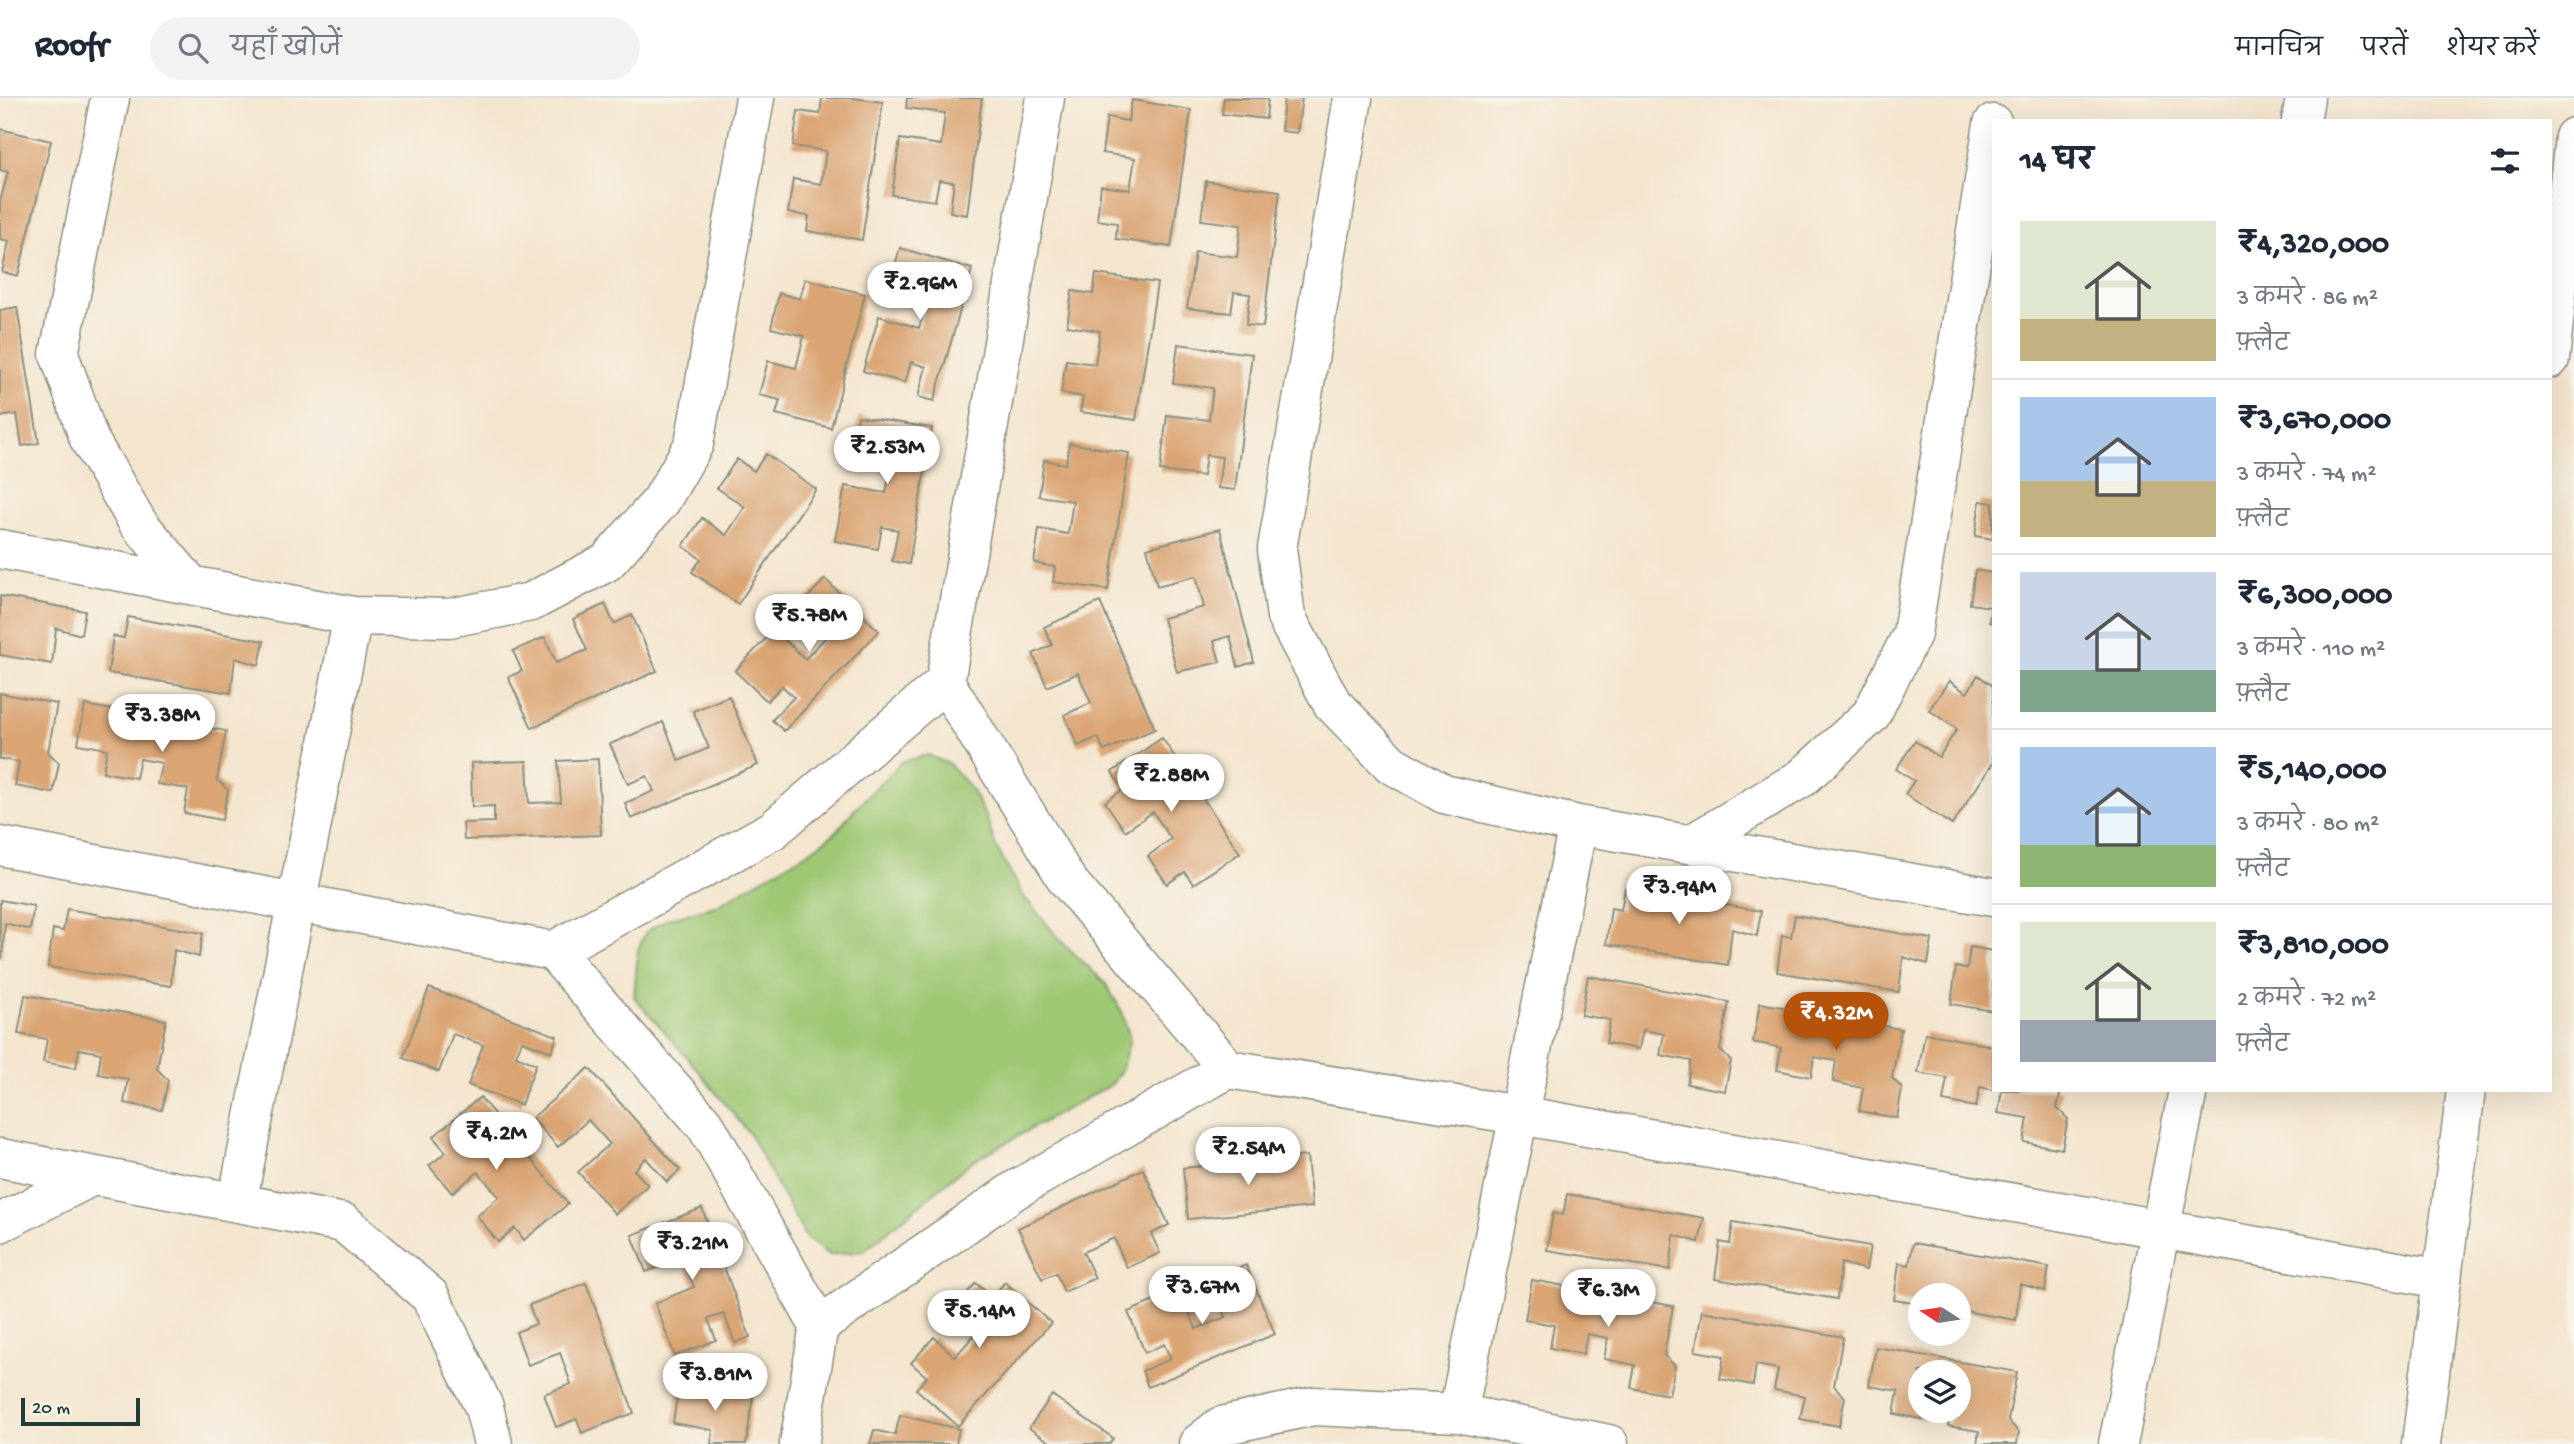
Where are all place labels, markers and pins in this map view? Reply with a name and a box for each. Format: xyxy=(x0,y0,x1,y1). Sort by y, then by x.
pin: ₹2.96M xyxy=(863,262,977,322)
pin: ₹2.53M xyxy=(830,426,944,486)
pin: ₹5.78M xyxy=(752,594,866,654)
pin: ₹3.38M xyxy=(105,694,219,754)
pin: ₹2.88M xyxy=(1114,754,1228,814)
pin: ₹3.94M xyxy=(1622,866,1736,926)
pin: ₹4.32M xyxy=(1779,992,1893,1052)
pin: ₹4.2M xyxy=(447,1112,545,1172)
pin: ₹2.54M xyxy=(1191,1128,1305,1187)
pin: ₹3.21M xyxy=(635,1222,749,1282)
pin: ₹3.67M xyxy=(1145,1266,1259,1326)
pin: ₹6.3M xyxy=(1559,1270,1657,1329)
pin: ₹5.14M xyxy=(922,1290,1036,1350)
pin: ₹3.81M xyxy=(658,1354,772,1413)

